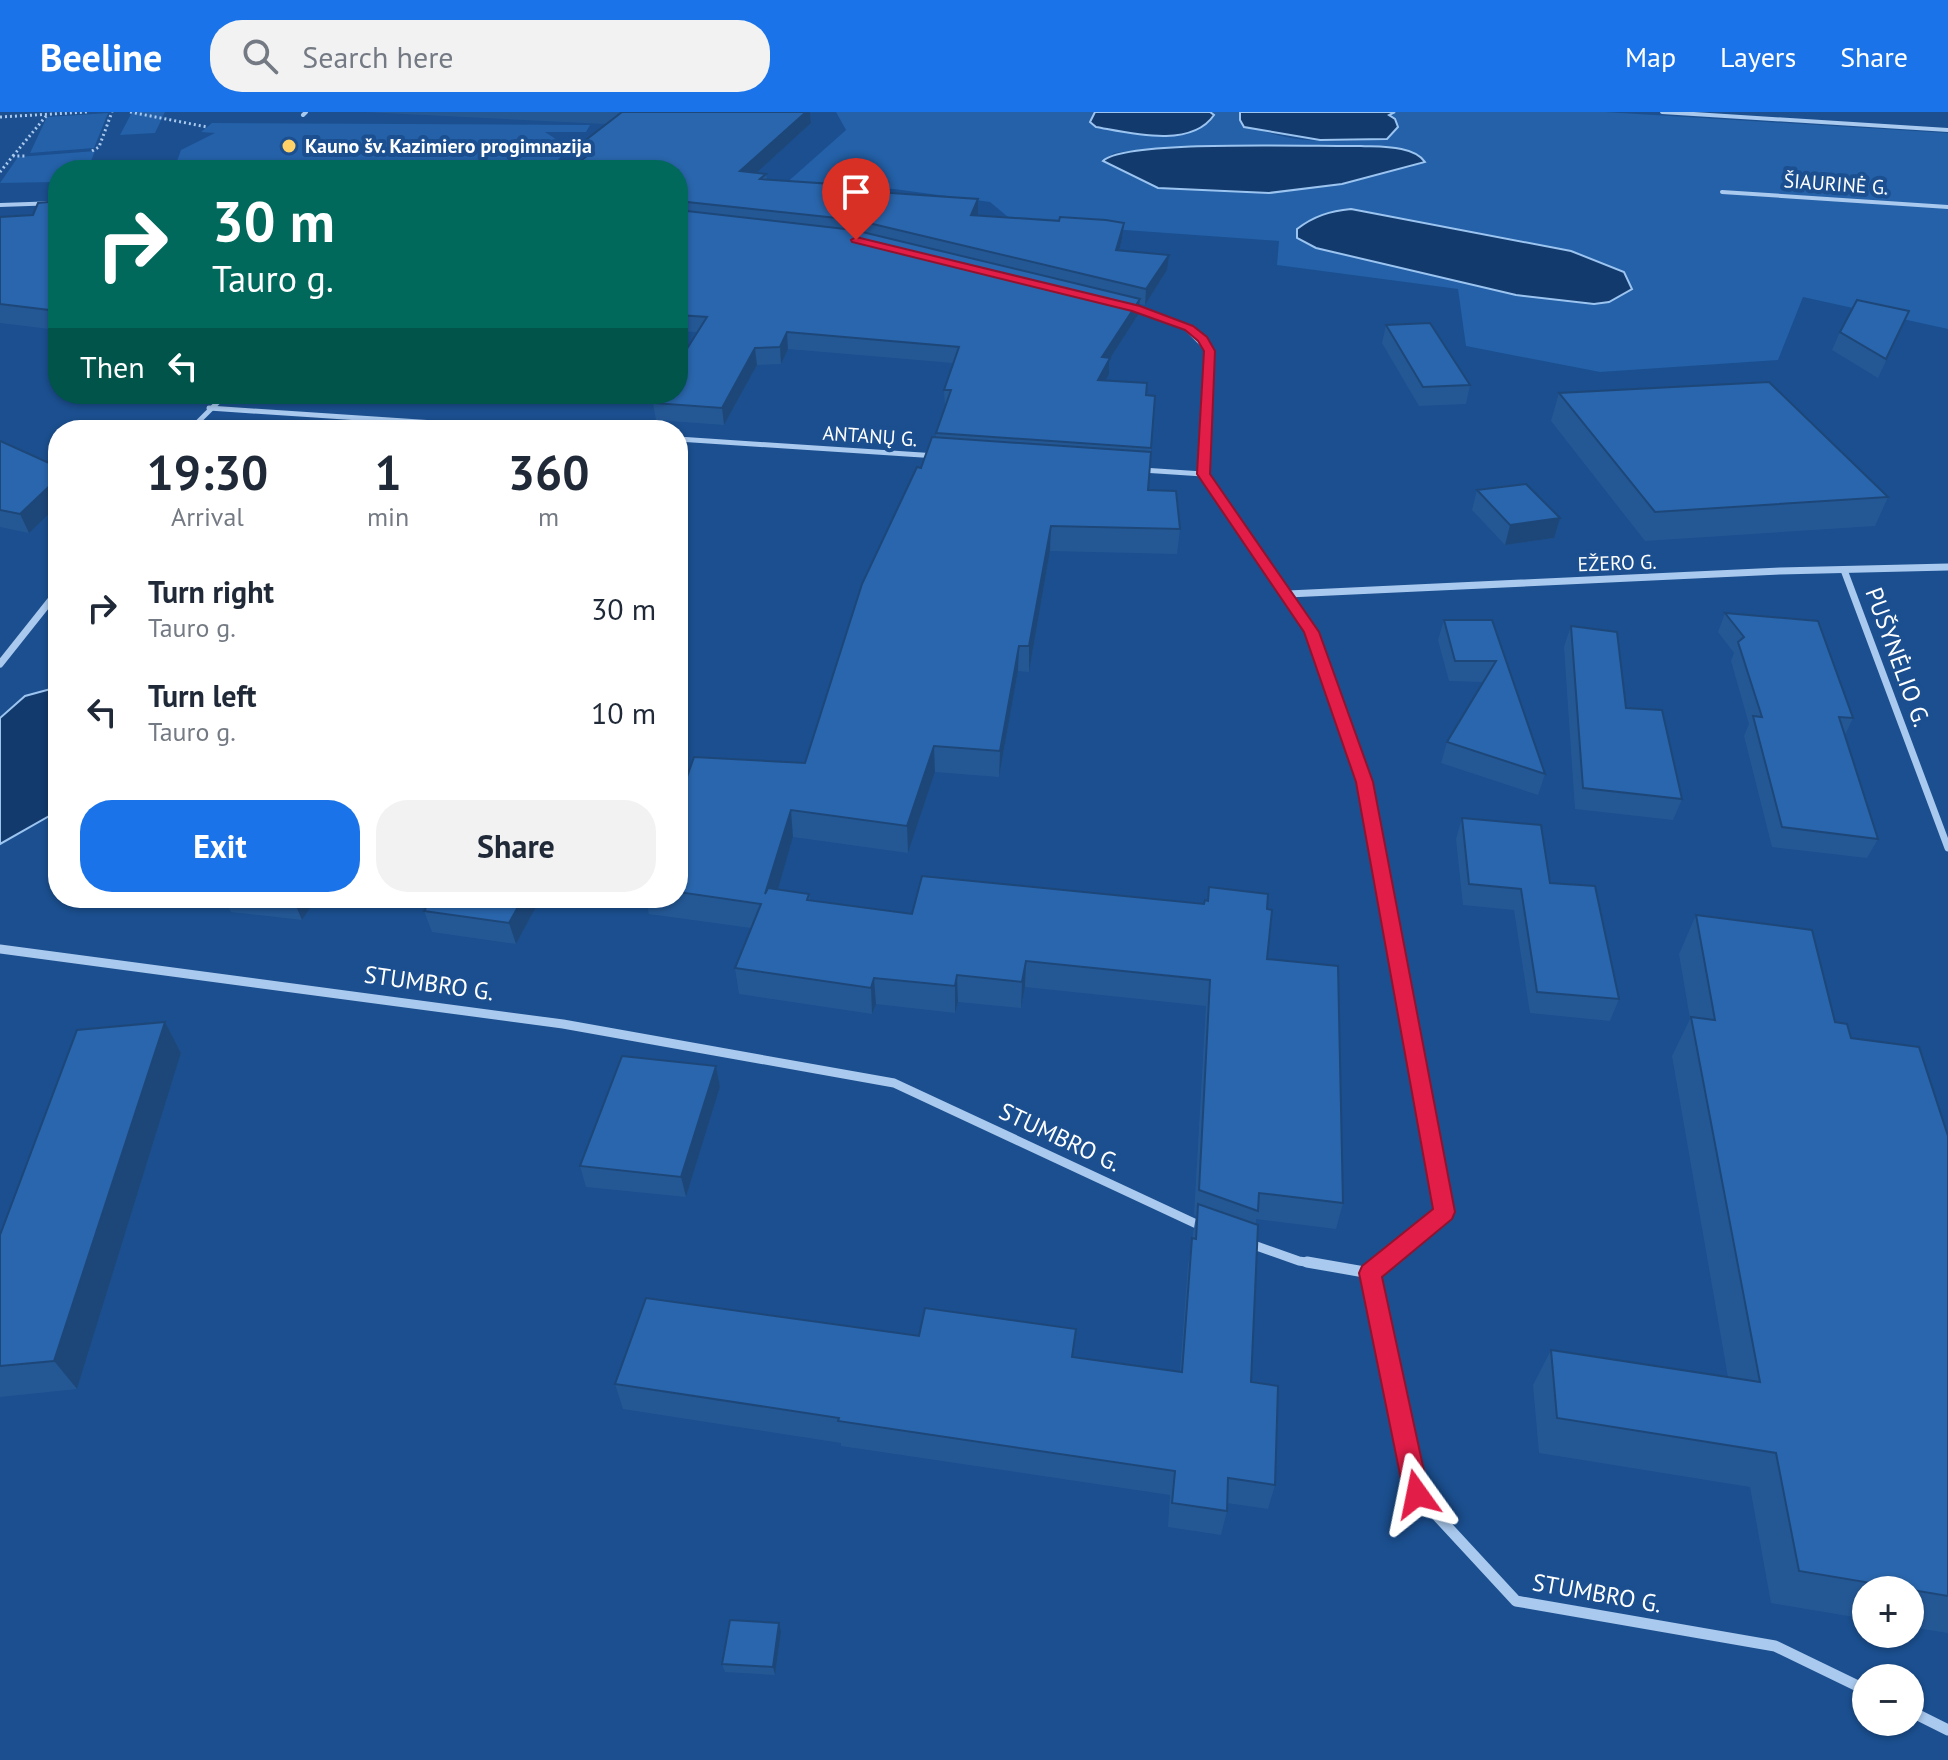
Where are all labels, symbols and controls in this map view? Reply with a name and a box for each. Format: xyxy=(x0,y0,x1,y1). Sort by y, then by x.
search box xyxy=(210,20,770,92)
text: Beeline xyxy=(40,32,162,81)
icon: search xyxy=(238,34,282,78)
text: Search here xyxy=(302,37,454,76)
text: Map xyxy=(1625,38,1676,75)
text: Layers xyxy=(1720,38,1796,75)
text: Share xyxy=(1840,38,1908,75)
place label: Kauno šv. Kazimiero progimnazija xyxy=(305,133,592,159)
marker: Kauno šv. Kazimiero progimnazija xyxy=(280,137,298,155)
pin xyxy=(822,158,890,240)
street label: ŠIAURINĖ G. xyxy=(1783,167,1889,201)
icon: arrive xyxy=(834,170,878,214)
text: 30 m xyxy=(212,185,335,257)
icon: right xyxy=(80,192,184,296)
text: Tauro g. xyxy=(212,255,334,302)
icon: left xyxy=(161,344,205,388)
text: Then xyxy=(80,347,145,386)
street label: ANTANŲ G. xyxy=(822,420,918,452)
text: 19:30 xyxy=(147,441,268,503)
text: 1 xyxy=(374,441,402,503)
text: 360 xyxy=(508,441,589,503)
text: Arrival xyxy=(171,500,244,533)
text: min xyxy=(367,500,409,533)
text: m xyxy=(538,500,559,533)
street label: EŽERO G. xyxy=(1577,549,1657,577)
text: Turn right xyxy=(148,572,274,611)
street label: PUŠYNĖLIO G. xyxy=(1858,583,1938,731)
icon: right xyxy=(80,586,124,630)
text: 30 m xyxy=(591,589,656,628)
text: Tauro g. xyxy=(148,611,236,644)
text: Turn left xyxy=(148,676,256,715)
icon: left xyxy=(80,690,124,734)
text: 10 m xyxy=(591,693,656,732)
text: Tauro g. xyxy=(148,715,236,748)
button: Exit xyxy=(80,800,360,892)
button: Share xyxy=(376,800,656,892)
street label: STUMBRO G. xyxy=(362,959,496,1007)
street label: STUMBRO G. xyxy=(994,1095,1126,1179)
position arrow xyxy=(1375,1452,1459,1536)
street label: STUMBRO G. xyxy=(1530,1566,1664,1620)
map controls xyxy=(1852,1576,1924,1736)
button: + xyxy=(1852,1576,1924,1648)
button: − xyxy=(1852,1664,1924,1736)

